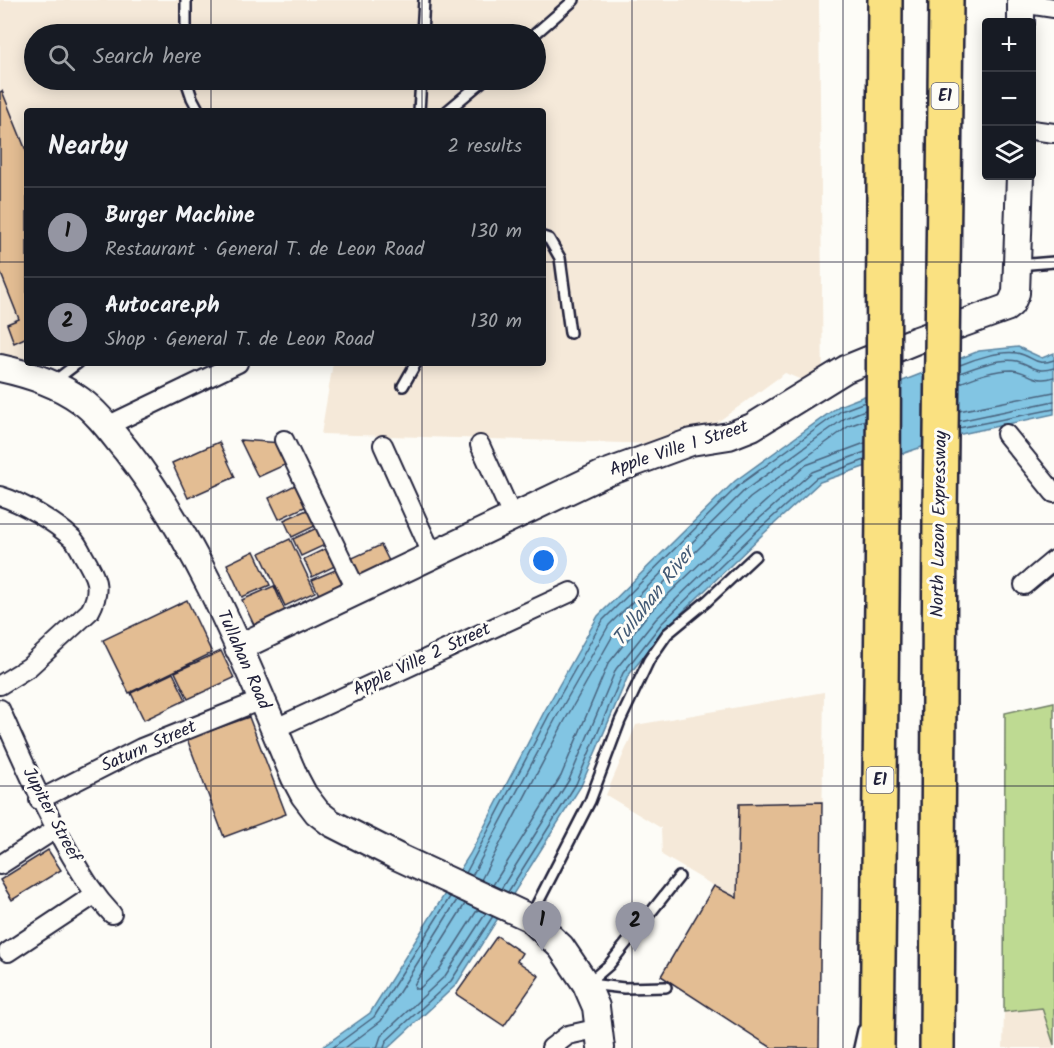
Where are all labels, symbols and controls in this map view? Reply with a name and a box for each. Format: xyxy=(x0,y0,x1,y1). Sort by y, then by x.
map controls xyxy=(982,18,1036,180)
button: + xyxy=(982,18,1036,72)
search box xyxy=(24,24,546,90)
text: Search here xyxy=(93,40,201,75)
icon: search xyxy=(45,41,78,74)
button: − xyxy=(982,72,1036,126)
road number: E1 xyxy=(932,83,958,109)
text: Nearby xyxy=(48,126,128,168)
button: layers xyxy=(982,126,1036,180)
text: 2 results xyxy=(447,131,522,163)
text: Burger Machine xyxy=(105,199,255,234)
text: 1 xyxy=(64,216,71,248)
text: 130 m xyxy=(470,216,522,248)
text: Restaurant · General T. de Leon Road xyxy=(105,234,424,266)
text: Autocare.ph xyxy=(105,289,220,324)
text: 2 xyxy=(62,306,73,338)
text: 130 m xyxy=(470,306,522,338)
text: Shop · General T. de Leon Road xyxy=(105,324,374,356)
street label: Apple Ville 1 Street xyxy=(606,413,753,485)
street label: North Luzon Expressway xyxy=(924,430,956,618)
water label: Tullahan River xyxy=(605,537,706,654)
your location xyxy=(529,546,558,575)
street label: Tullahan Road xyxy=(208,605,278,715)
street label: Apple Ville 2 Street xyxy=(348,615,497,705)
street label: Saturn Street xyxy=(96,713,202,781)
street label: Jupiter Streef xyxy=(14,762,89,870)
road number: E1 xyxy=(866,767,894,793)
pin: 1 xyxy=(522,902,562,951)
pin: 2 xyxy=(616,902,654,952)

